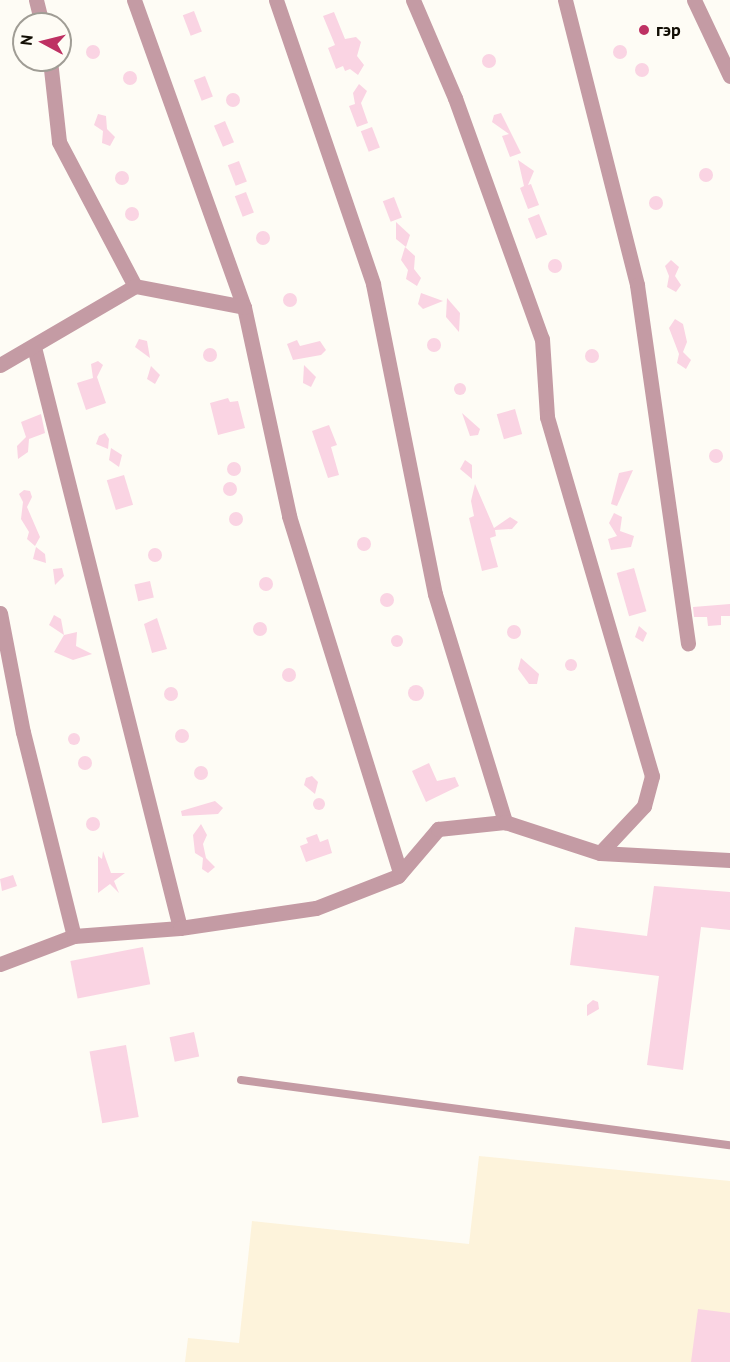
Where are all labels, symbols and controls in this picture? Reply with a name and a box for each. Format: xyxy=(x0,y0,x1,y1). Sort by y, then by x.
north arrow xyxy=(12,12,72,72)
place label: гэр xyxy=(656,19,681,41)
marker: гэр xyxy=(637,23,651,37)
text: N xyxy=(16,34,37,46)

